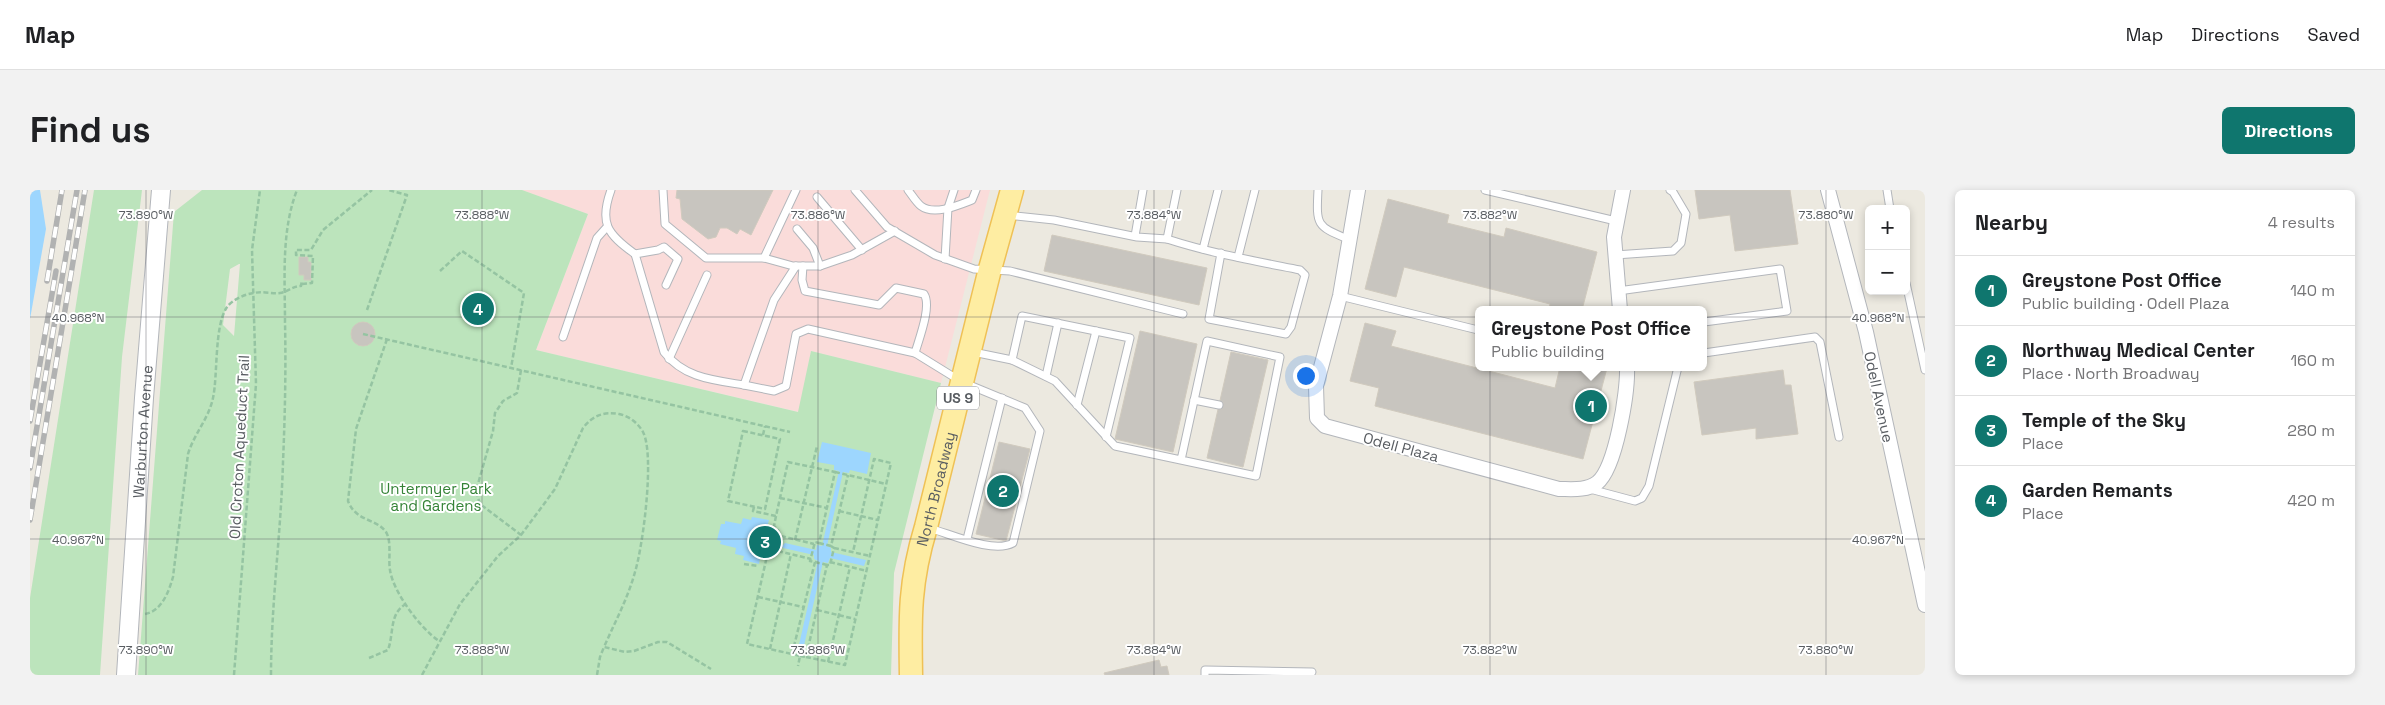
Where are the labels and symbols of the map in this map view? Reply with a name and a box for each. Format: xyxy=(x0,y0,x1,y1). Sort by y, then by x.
text: 73.890°W xyxy=(119,207,174,223)
text: 73.888°W xyxy=(455,207,510,223)
text: 73.886°W xyxy=(791,207,846,223)
text: 73.884°W xyxy=(1127,207,1182,223)
text: 73.882°W xyxy=(1463,207,1518,223)
text: 73.880°W xyxy=(1799,207,1854,223)
pin: 4 xyxy=(462,290,494,328)
text: 40.968°N xyxy=(52,310,104,326)
text: 40.968°N xyxy=(1852,310,1904,326)
street label: Odell Avenue xyxy=(1860,350,1898,444)
street label: Old Croton Aqueduct Trail xyxy=(225,355,253,539)
your location xyxy=(1293,363,1319,389)
street label: Warburton Avenue xyxy=(128,364,156,499)
road number: US 9 xyxy=(937,387,979,410)
pin: 1 xyxy=(1575,387,1607,425)
street label: Odell Plaza xyxy=(1361,428,1441,466)
street label: North Broadway xyxy=(912,430,959,548)
pin: 2 xyxy=(987,472,1019,510)
park label: Untermyer Park and Gardens xyxy=(380,479,492,515)
pin: 3 xyxy=(749,523,781,561)
text: 40.967°N xyxy=(52,532,104,548)
text: 40.967°N xyxy=(1852,532,1904,548)
text: 73.890°W xyxy=(119,642,174,658)
text: 73.888°W xyxy=(455,642,510,658)
text: 73.886°W xyxy=(791,642,846,658)
text: 73.884°W xyxy=(1127,642,1182,658)
text: 73.882°W xyxy=(1463,642,1518,658)
text: 73.880°W xyxy=(1799,642,1854,658)

